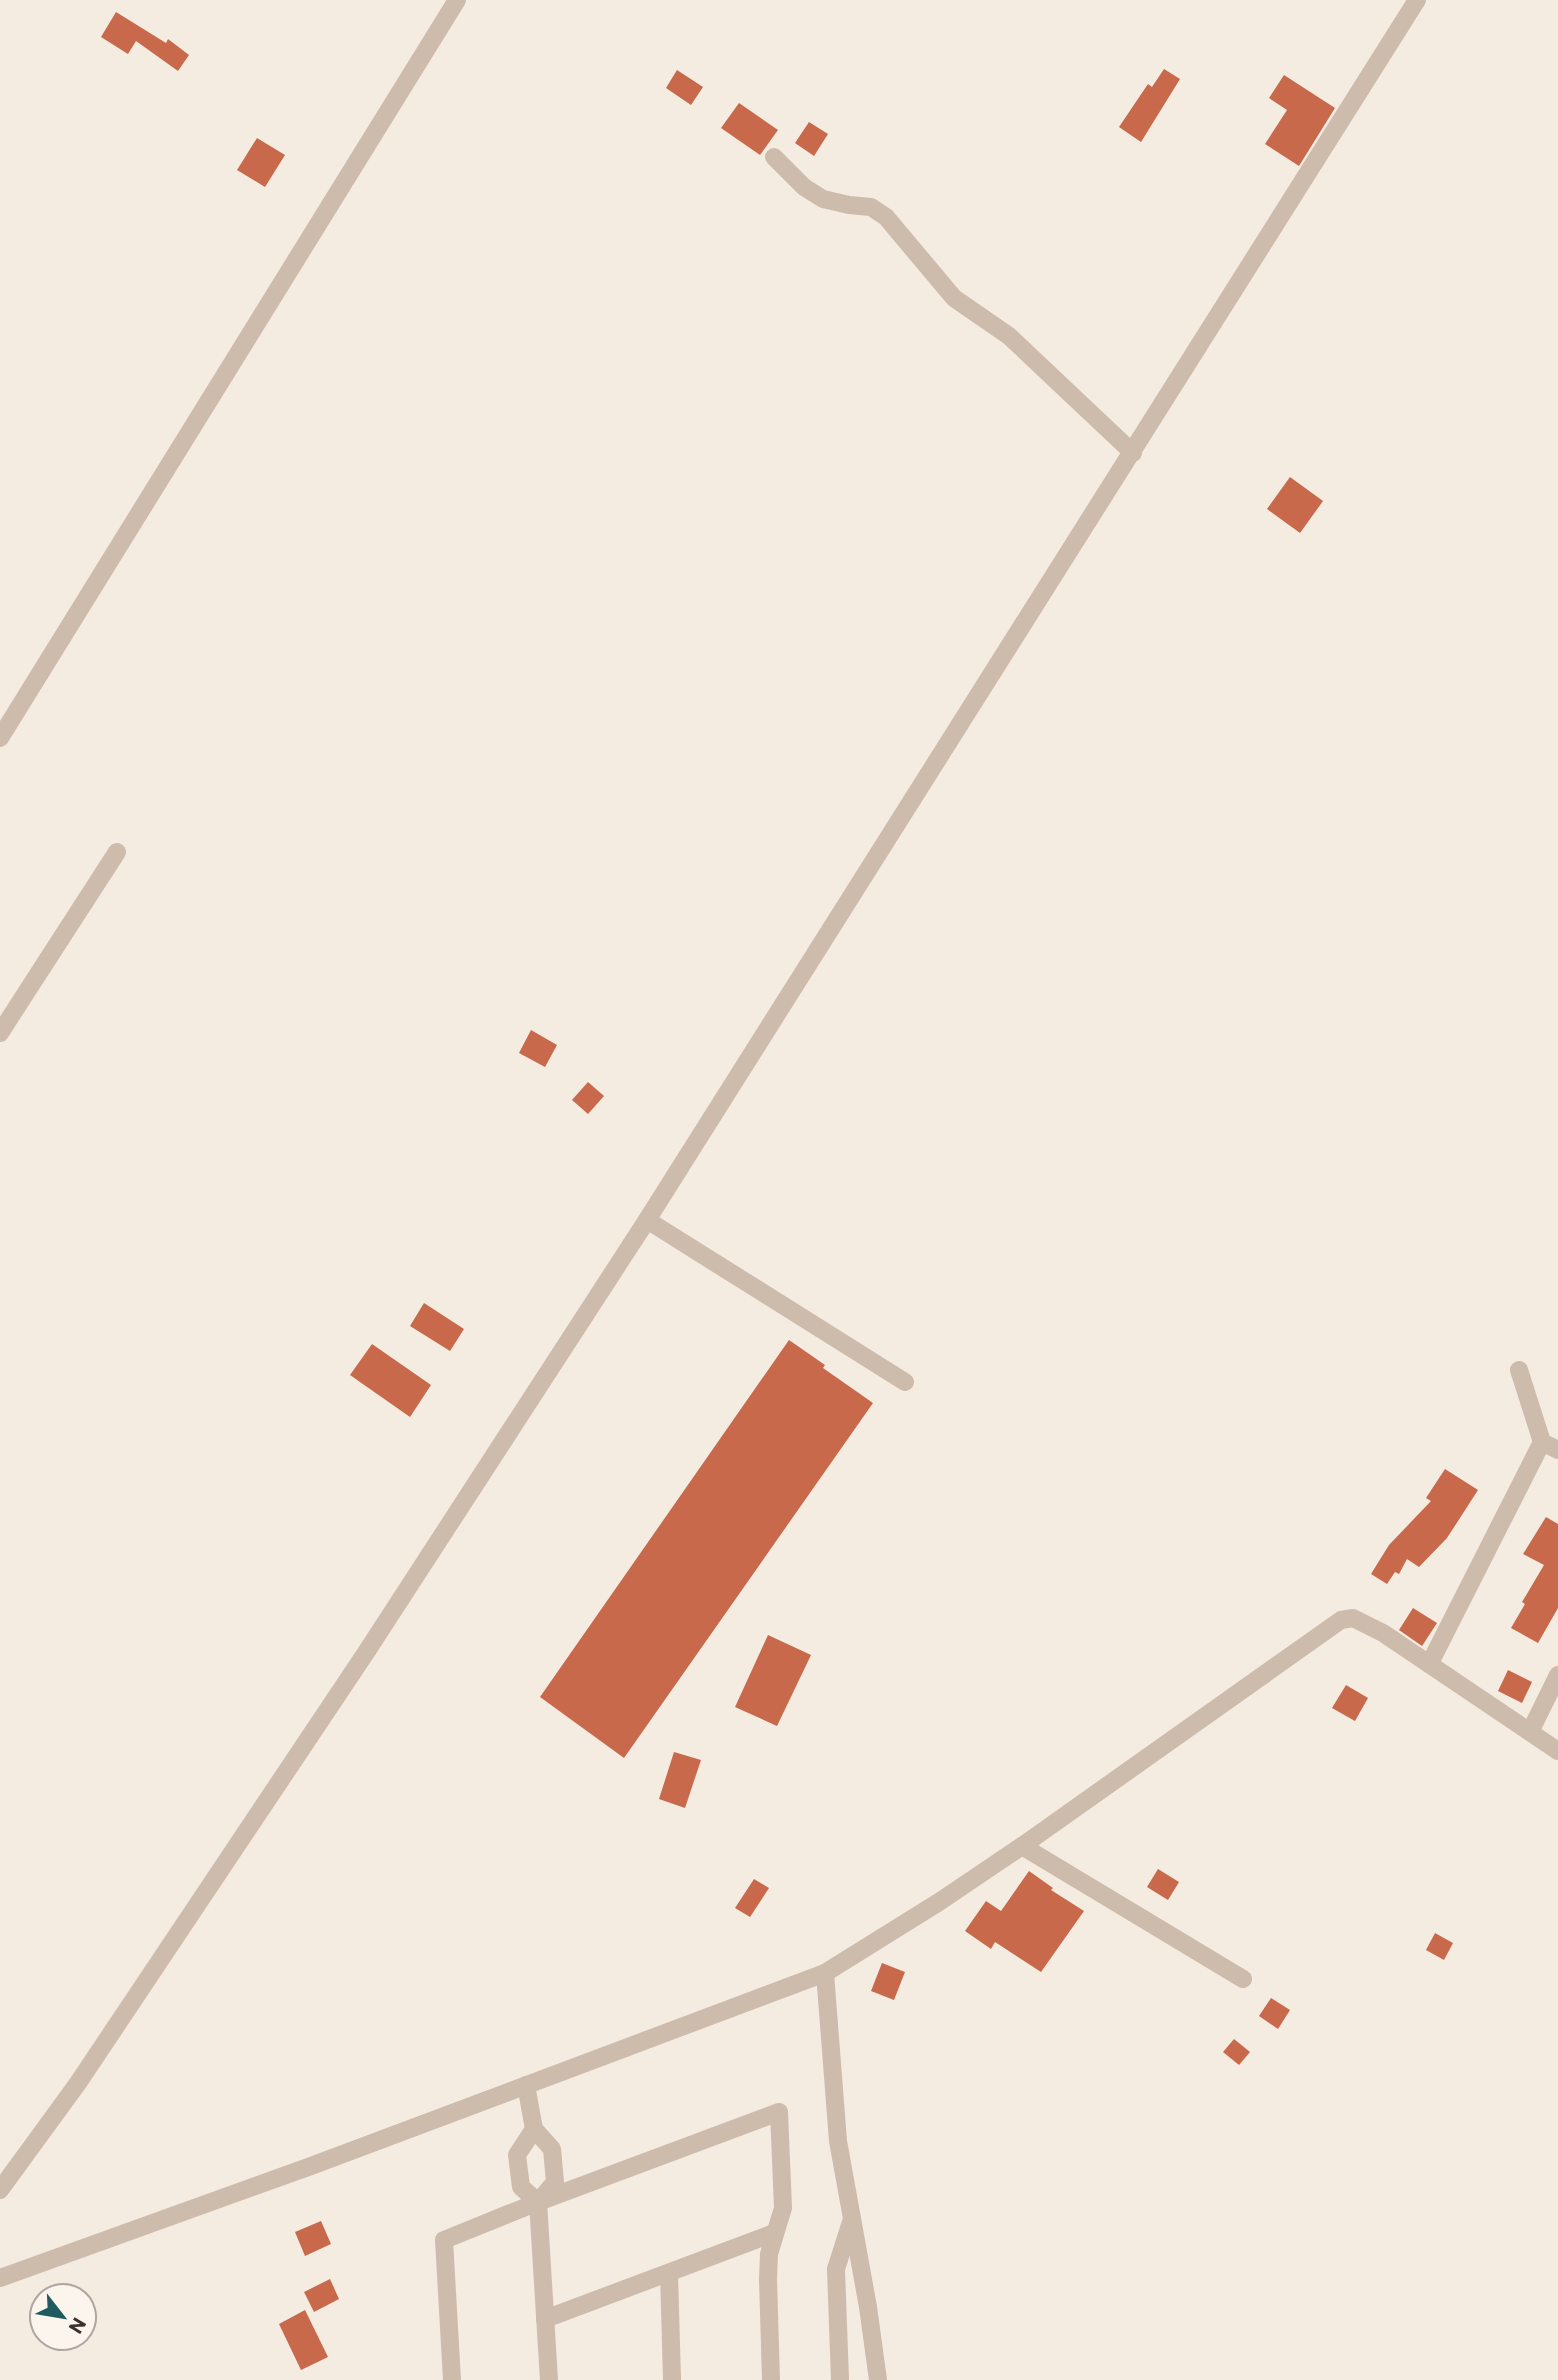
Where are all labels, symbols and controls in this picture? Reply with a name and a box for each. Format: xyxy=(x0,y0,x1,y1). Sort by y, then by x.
north arrow xyxy=(28,2282,98,2352)
text: N xyxy=(64,2314,92,2338)

